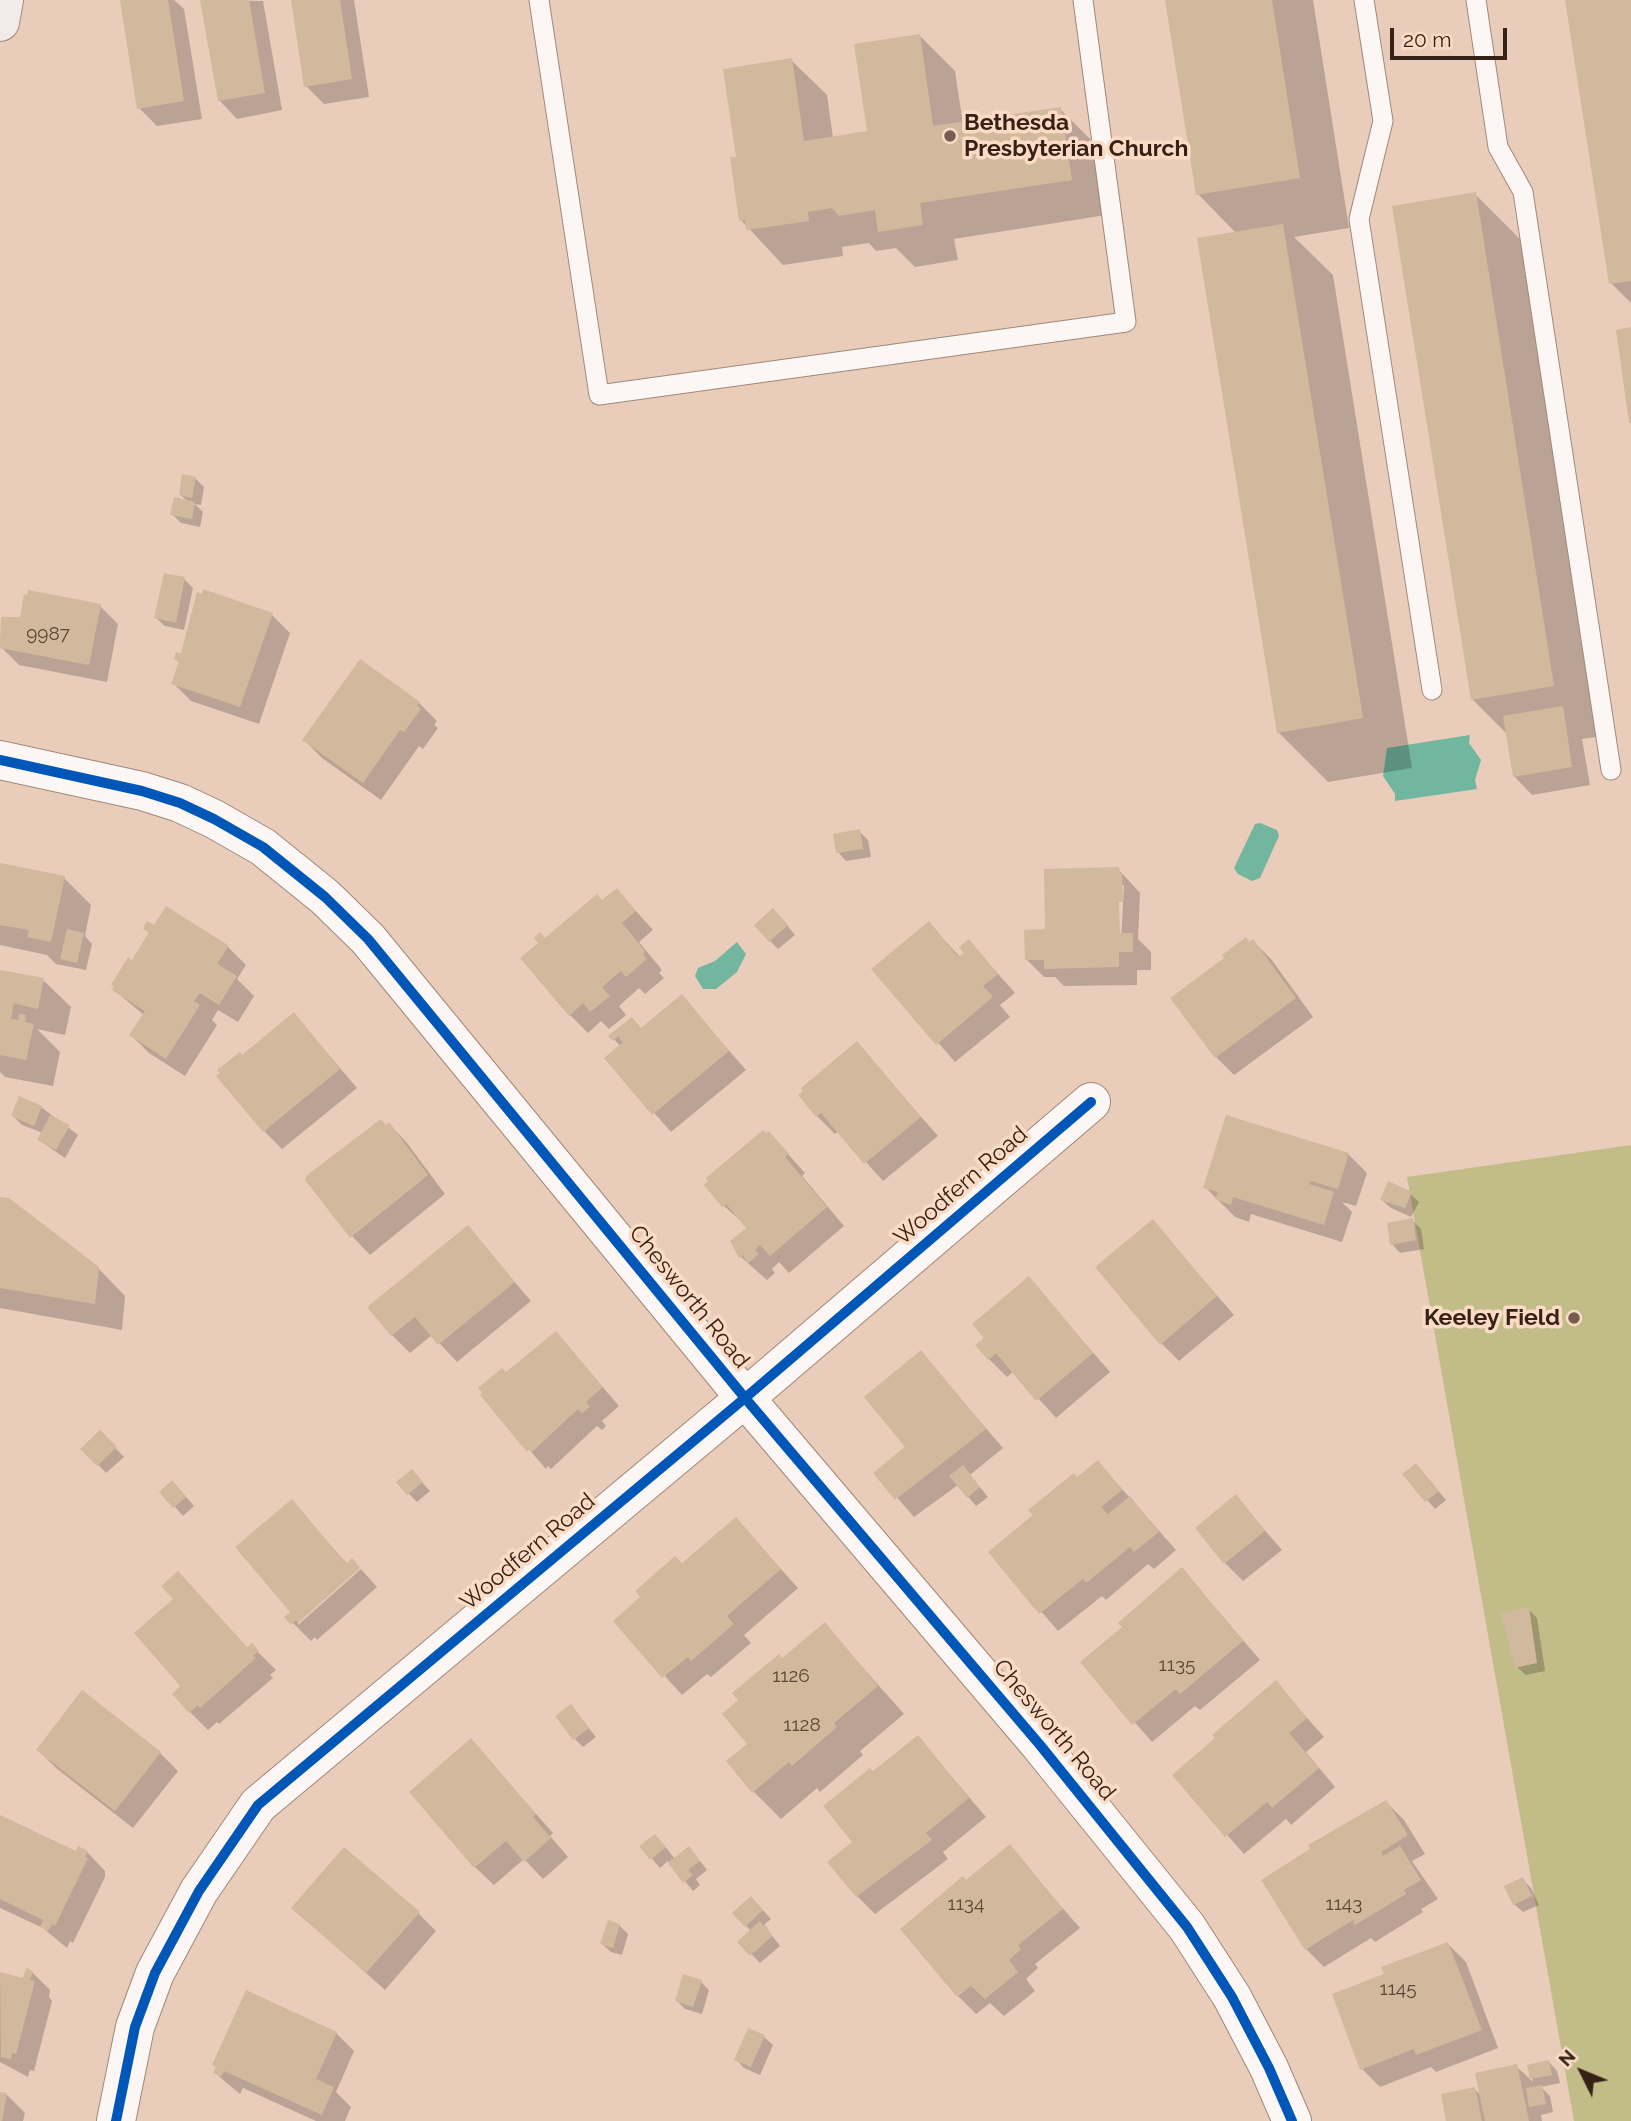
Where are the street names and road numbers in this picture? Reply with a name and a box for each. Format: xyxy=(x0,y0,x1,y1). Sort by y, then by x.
street label: Woodfern Road xyxy=(889,1121,1033,1251)
street label: Chesworth Road xyxy=(623,1220,755,1374)
street label: Woodfern Road xyxy=(455,1488,601,1616)
street label: Chesworth Road xyxy=(987,1654,1121,1806)

